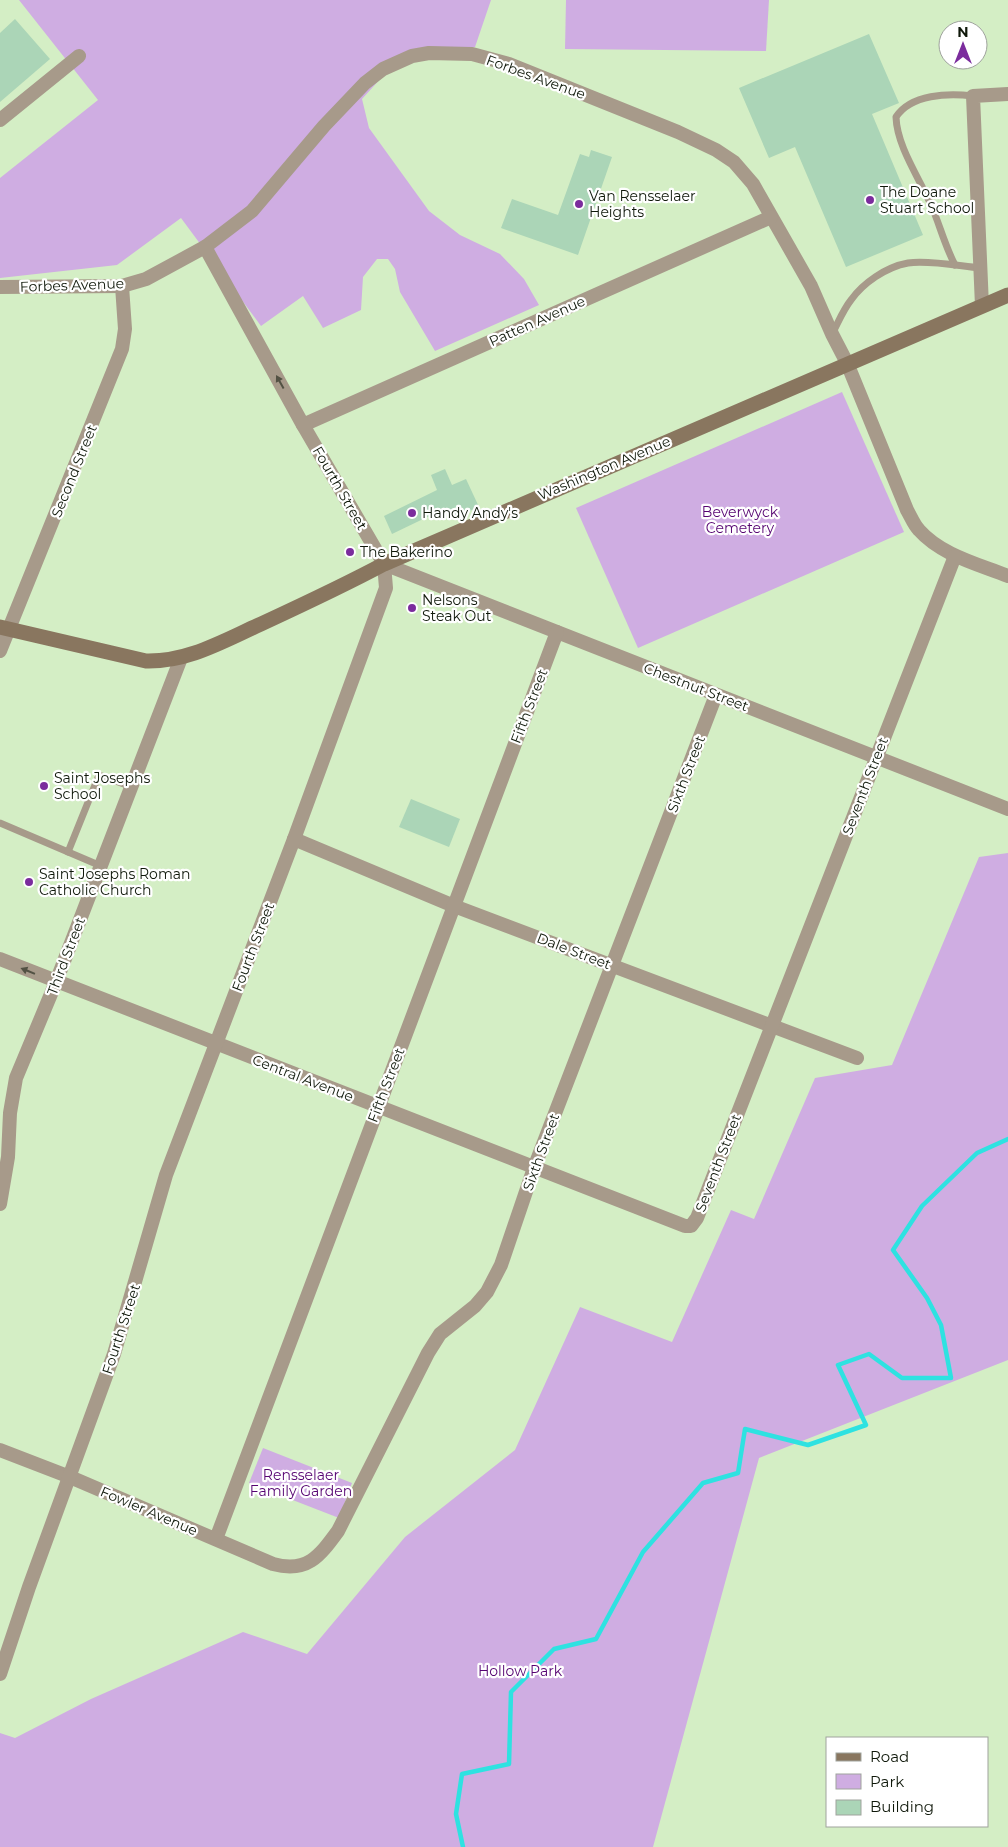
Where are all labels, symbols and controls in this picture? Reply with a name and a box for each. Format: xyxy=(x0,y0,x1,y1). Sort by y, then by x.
north arrow xyxy=(938,20,988,70)
text: N xyxy=(957,23,969,41)
street label: Forbes Avenue xyxy=(484,51,588,103)
place label: The Doane Stuart School xyxy=(880,183,974,217)
place label: Van Rensselaer Heights xyxy=(589,187,696,221)
marker: The Doane Stuart School xyxy=(864,194,876,206)
marker: Van Rensselaer Heights xyxy=(573,198,585,210)
street label: Forbes Avenue xyxy=(20,274,124,296)
street label: Patten Avenue xyxy=(486,292,588,350)
one-way arrow xyxy=(276,375,284,390)
street label: Second Street xyxy=(47,422,101,520)
street label: Washington Avenue xyxy=(535,432,673,504)
street label: Fourth Street xyxy=(309,443,371,533)
park label: Beverwyck Cemetery xyxy=(702,503,779,537)
place label: Handy Andy's xyxy=(422,504,518,522)
marker: Handy Andy's xyxy=(406,507,418,519)
place label: The Bakerino xyxy=(360,543,453,561)
marker: The Bakerino xyxy=(344,546,356,558)
place label: Nelsons Steak Out xyxy=(422,591,492,625)
marker: Nelsons Steak Out xyxy=(406,602,418,614)
street label: Chestnut Street xyxy=(641,659,751,715)
street label: Fifth Street xyxy=(507,666,552,746)
street label: Sixth Street xyxy=(663,733,709,815)
street label: Seventh Street xyxy=(838,734,892,837)
place label: Saint Josephs School xyxy=(54,769,150,803)
marker: Saint Josephs School xyxy=(38,780,50,792)
place label: Saint Josephs Roman Catholic Church xyxy=(39,865,190,899)
marker: Saint Josephs Roman Catholic Church xyxy=(23,876,35,888)
street label: Fourth Street xyxy=(228,900,278,994)
street label: Third Street xyxy=(43,914,89,998)
street label: Dale Street xyxy=(534,929,614,973)
one-way arrow xyxy=(21,966,35,974)
street label: Fifth Street xyxy=(364,1045,409,1125)
street label: Central Avenue xyxy=(250,1050,356,1106)
street label: Sixth Street xyxy=(519,1111,563,1193)
street label: Seventh Street xyxy=(691,1111,745,1214)
street label: Fourth Street xyxy=(98,1281,144,1376)
park label: Rensselaer Family Garden xyxy=(250,1466,352,1500)
street label: Fowler Avenue xyxy=(98,1482,200,1540)
park label: Hollow Park xyxy=(478,1662,563,1680)
legend xyxy=(826,1737,988,1827)
text: Road xyxy=(870,1747,909,1766)
text: Park xyxy=(870,1772,904,1791)
text: Building xyxy=(870,1797,934,1816)

